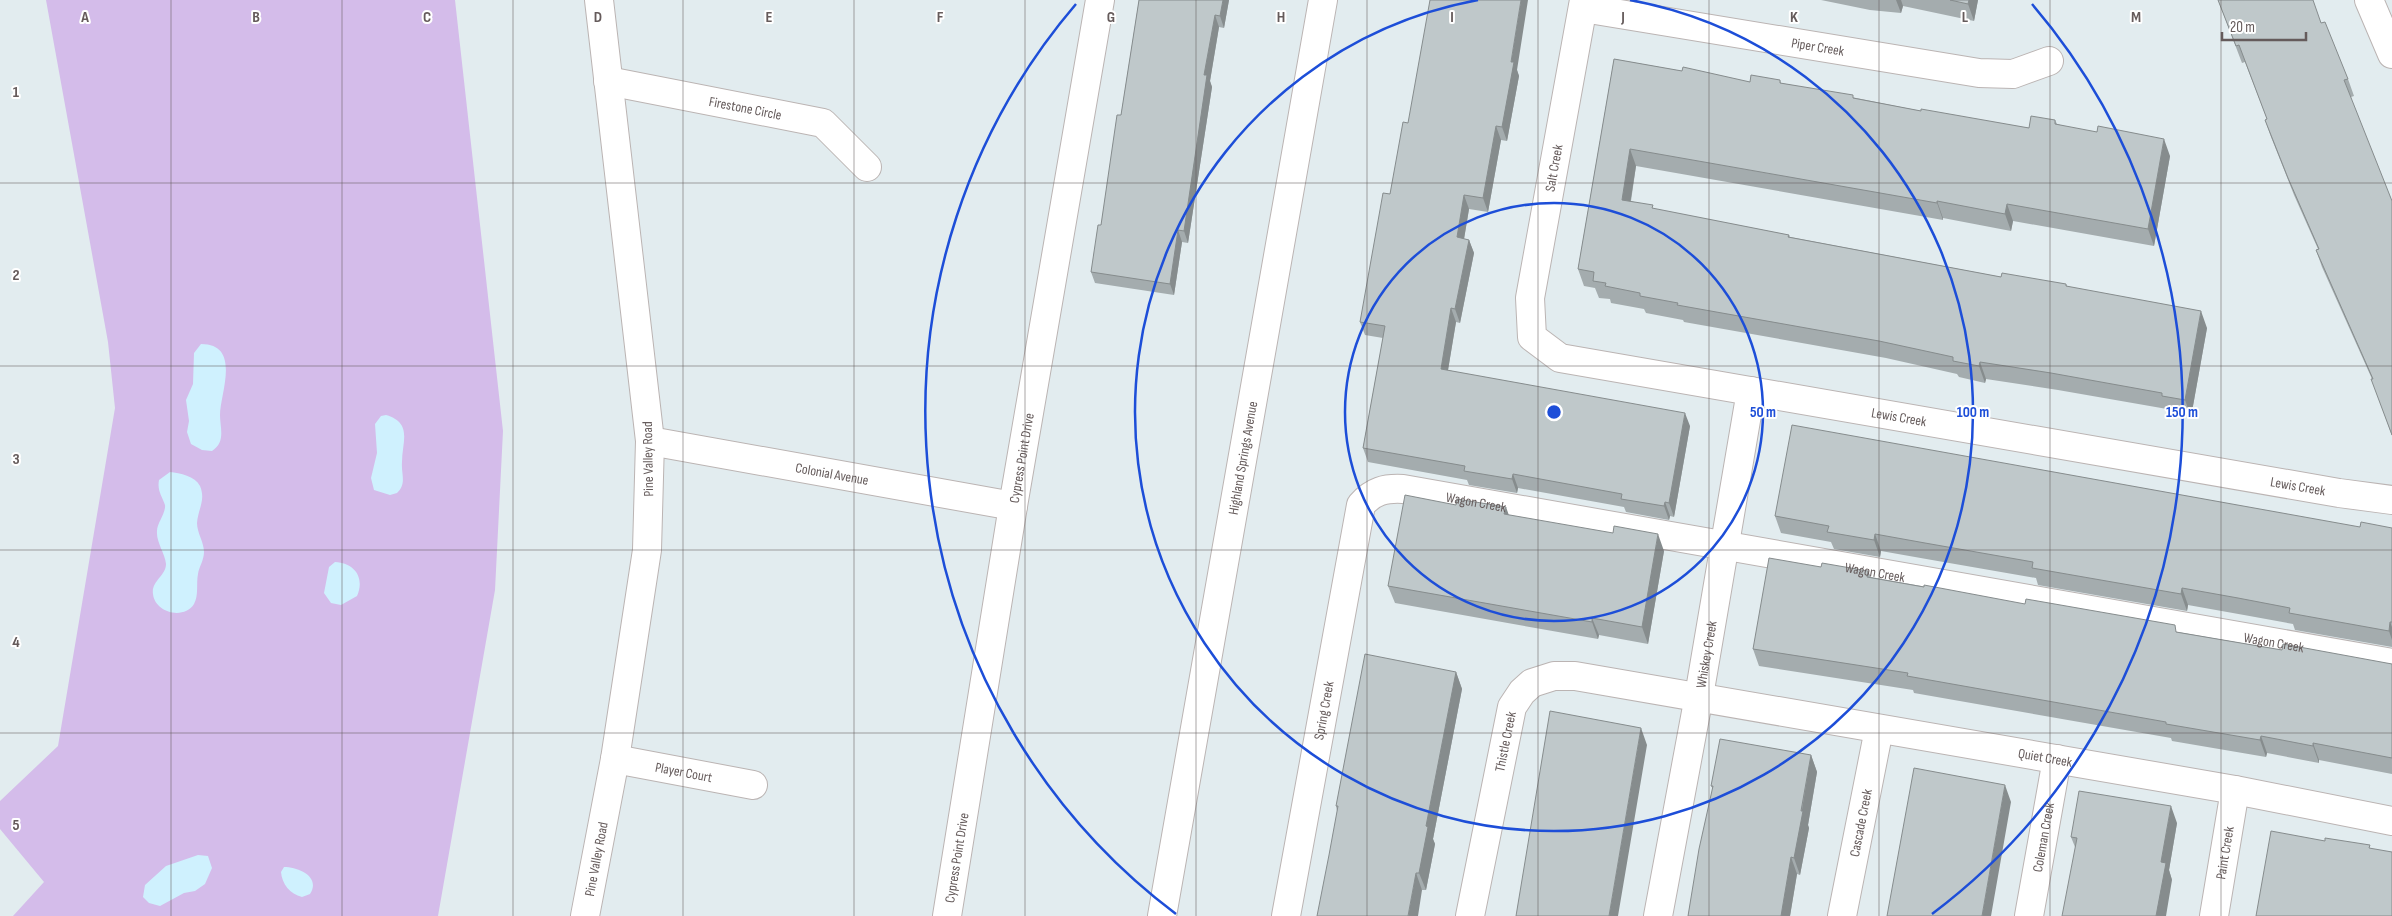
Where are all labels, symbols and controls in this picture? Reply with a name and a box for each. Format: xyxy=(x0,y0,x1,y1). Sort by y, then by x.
text: A xyxy=(80,8,89,27)
text: B xyxy=(252,8,260,27)
text: C xyxy=(423,8,431,27)
text: D xyxy=(594,8,602,27)
text: E xyxy=(766,8,773,27)
text: F xyxy=(937,8,944,27)
text: G xyxy=(1107,8,1115,27)
text: H xyxy=(1277,8,1285,27)
text: I xyxy=(1450,8,1454,27)
text: J xyxy=(1620,8,1625,27)
text: K xyxy=(1790,8,1798,27)
text: L xyxy=(1962,8,1969,27)
text: M xyxy=(2131,8,2141,27)
scale bar xyxy=(2222,10,2306,42)
text: 20 m xyxy=(2230,18,2255,37)
street label: Piper Creek xyxy=(1790,34,1846,59)
text: 1 xyxy=(13,83,20,102)
street label: Firestone Circle xyxy=(708,92,783,123)
street label: Salt Creek xyxy=(1541,142,1567,193)
text: 2 xyxy=(12,266,20,285)
street label: Highland Springs Avenue xyxy=(1224,400,1261,516)
centre of rings xyxy=(1545,403,1563,421)
text: 50 m xyxy=(1750,403,1776,422)
text: 100 m xyxy=(1957,403,1989,422)
text: 150 m xyxy=(2166,403,2198,422)
street label: Lewis Creek xyxy=(1870,404,1928,430)
street label: Cypress Point Drive xyxy=(1005,412,1037,504)
street label: Pine Valley Road xyxy=(639,421,657,497)
text: 3 xyxy=(12,450,20,469)
street label: Colonial Avenue xyxy=(794,459,870,488)
street label: Lewis Creek xyxy=(2269,473,2328,499)
street label: Wagon Creek xyxy=(1445,488,1508,516)
street label: Wagon Creek xyxy=(1844,558,1907,586)
street label: Whiskey Creek xyxy=(1692,619,1720,689)
street label: Wagon Creek xyxy=(2242,629,2306,656)
text: 4 xyxy=(12,633,20,652)
street label: Spring Creek xyxy=(1310,679,1337,741)
street label: Thistle Creek xyxy=(1491,709,1520,773)
street label: Quiet Creek xyxy=(2017,744,2074,770)
street label: Player Court xyxy=(654,758,714,786)
street label: Cascade Creek xyxy=(1845,787,1876,858)
street label: Coleman Creek xyxy=(2028,800,2058,873)
street label: Cypress Point Drive xyxy=(941,811,972,904)
text: 5 xyxy=(12,816,20,835)
street label: Pine Valley Road xyxy=(580,820,611,898)
street label: Paint Creek xyxy=(2212,824,2237,881)

